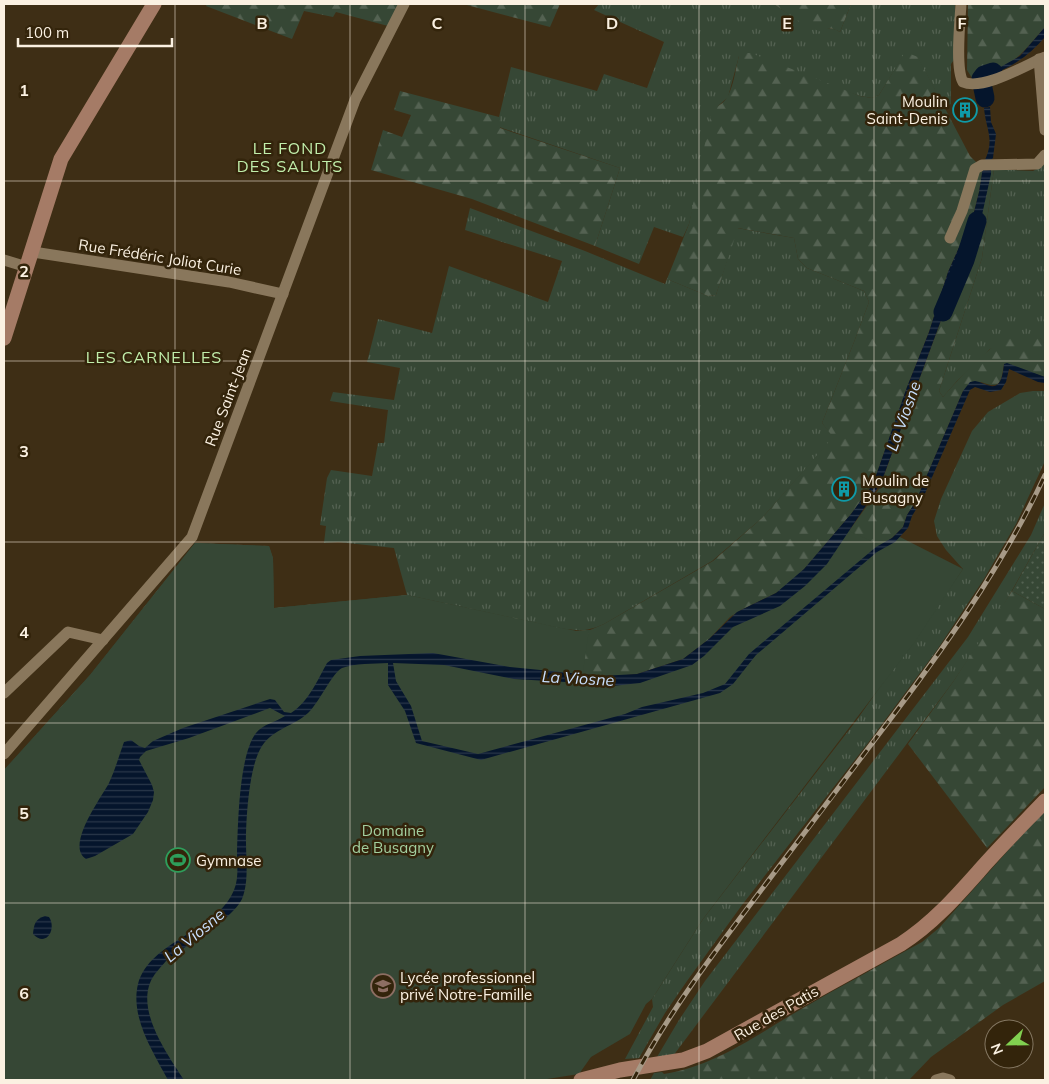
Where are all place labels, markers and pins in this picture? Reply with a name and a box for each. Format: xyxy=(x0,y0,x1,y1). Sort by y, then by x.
place label: Moulin Saint-Denis xyxy=(867,92,948,128)
building icon: Moulin Saint-Denis xyxy=(952,97,978,123)
place label: Moulin de Busagny xyxy=(862,471,929,507)
building icon: Moulin de Busagny xyxy=(831,476,857,502)
sports icon: Gymnase xyxy=(165,847,191,873)
place label: Gymnase xyxy=(196,851,262,870)
place label: Lycée professionnel privé Notre-Famille xyxy=(400,968,535,1004)
school or university icon: Lycée professionnel privé Notre-Famille xyxy=(370,973,396,999)

